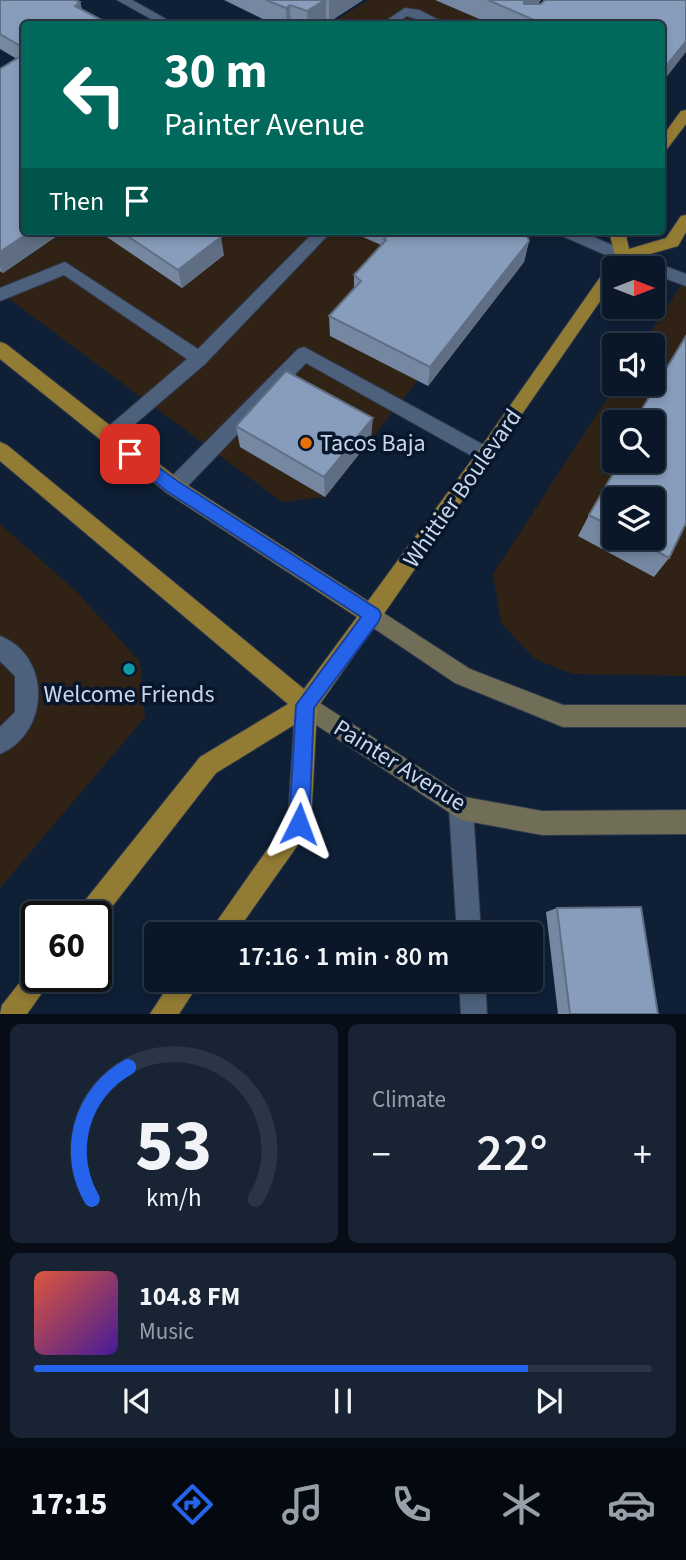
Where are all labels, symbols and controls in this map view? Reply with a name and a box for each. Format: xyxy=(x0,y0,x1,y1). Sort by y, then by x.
text: 30 m xyxy=(164,37,268,107)
icon: left xyxy=(49,49,140,140)
text: Painter Avenue xyxy=(164,102,365,148)
icon: arrive xyxy=(118,182,156,220)
text: Then xyxy=(49,183,104,220)
north arrow xyxy=(602,256,665,318)
map controls xyxy=(602,256,665,550)
button: sound xyxy=(602,333,665,396)
street label: Whittier Boulevard xyxy=(394,402,530,575)
button: search xyxy=(602,410,665,473)
pin xyxy=(100,424,160,484)
place label: Tacos Baja xyxy=(320,426,426,461)
icon: arrive xyxy=(111,435,149,473)
marker: Tacos Baja xyxy=(298,435,314,451)
button: layers xyxy=(602,487,665,550)
marker: Welcome Friends xyxy=(121,661,137,677)
place label: Welcome Friends xyxy=(44,677,214,712)
street label: Painter Avenue xyxy=(327,711,473,820)
position arrow xyxy=(262,787,336,861)
speed limit sign: 60 xyxy=(21,901,112,992)
text: 17:16 · 1 min · 80 m xyxy=(238,938,449,975)
text: Climate xyxy=(372,1083,446,1116)
text: 53 xyxy=(136,1095,212,1199)
text: 22° xyxy=(476,1117,548,1191)
text: − xyxy=(372,1128,391,1182)
text: + xyxy=(633,1128,652,1182)
text: km/h xyxy=(146,1180,202,1216)
text: 104.8 FM xyxy=(139,1278,240,1315)
text: Music xyxy=(139,1315,194,1348)
icon: previous xyxy=(118,1382,156,1420)
icon: pause xyxy=(324,1382,362,1420)
icon: next xyxy=(530,1382,568,1420)
icon: directions xyxy=(168,1480,217,1529)
icon: music xyxy=(278,1480,327,1529)
icon: phone xyxy=(387,1480,436,1529)
icon: climate xyxy=(497,1480,546,1529)
icon: car xyxy=(607,1480,656,1529)
text: 17:15 xyxy=(30,1481,108,1527)

